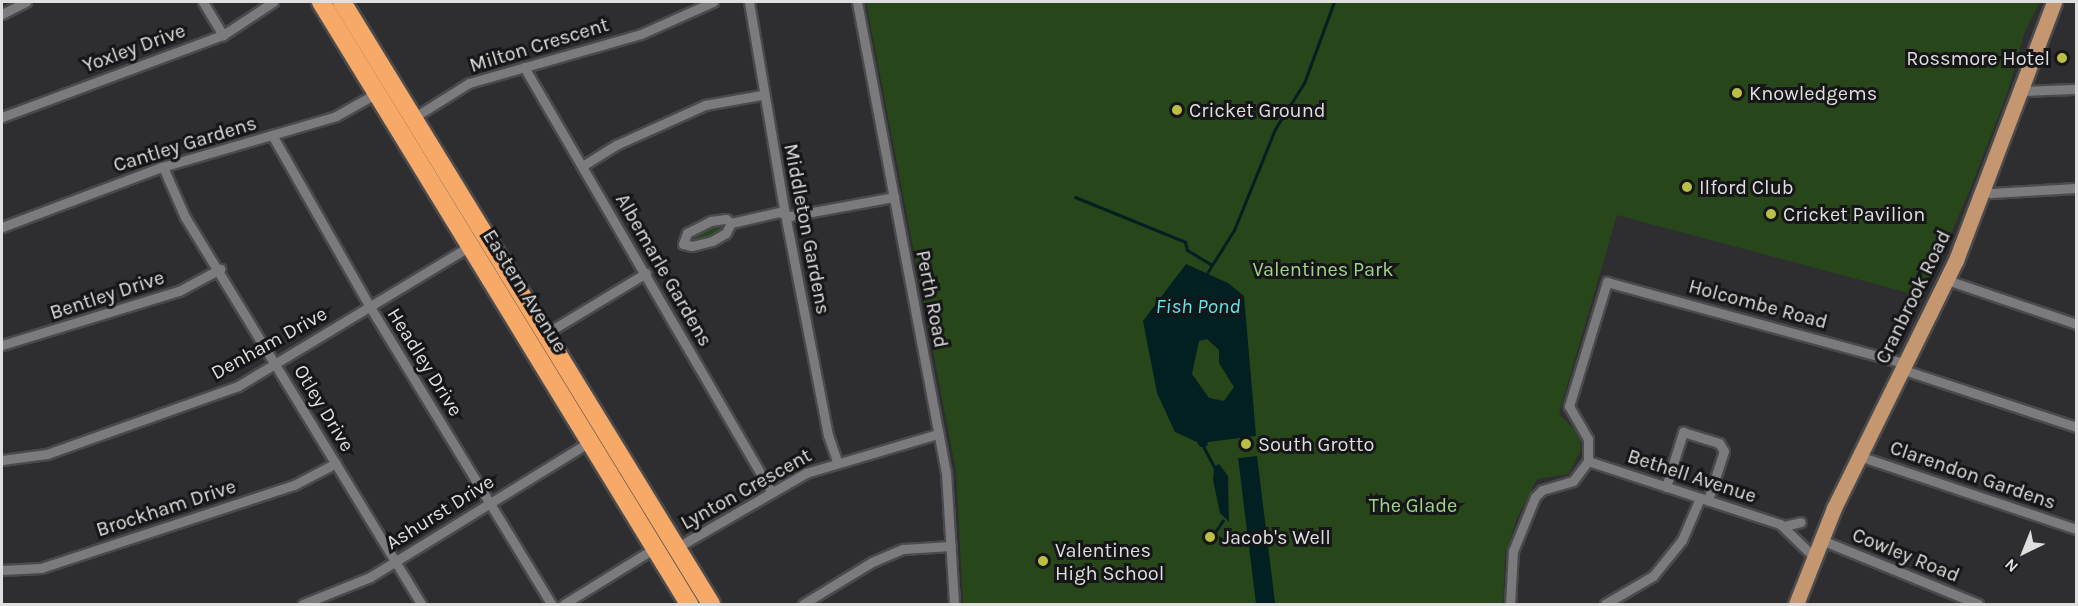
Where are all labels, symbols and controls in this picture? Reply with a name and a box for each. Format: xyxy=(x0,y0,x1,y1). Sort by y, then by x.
street label: Milton Crescent xyxy=(467,12,611,78)
street label: Yoxley Drive xyxy=(79,18,189,78)
place label: Rossmore Hotel xyxy=(1906,46,2050,70)
marker: Rossmore Hotel xyxy=(2055,51,2069,65)
place label: Knowledgems xyxy=(1749,81,1877,105)
marker: Knowledgems xyxy=(1730,86,1744,100)
place label: Cricket Ground xyxy=(1189,98,1326,122)
marker: Cricket Ground xyxy=(1170,103,1184,117)
street label: Cantley Gardens xyxy=(110,111,260,177)
street label: Middleton Gardens xyxy=(779,142,835,316)
place label: Ilford Club xyxy=(1699,175,1794,199)
marker: Ilford Club xyxy=(1680,180,1694,194)
street label: Albemarle Gardens xyxy=(610,189,718,351)
place label: Cricket Pavilion xyxy=(1783,202,1925,226)
marker: Cricket Pavilion xyxy=(1764,207,1778,221)
street label: Eastern Avenue xyxy=(478,225,572,357)
street label: Cranbrook Road xyxy=(1870,226,1956,368)
street label: Perth Road xyxy=(911,248,953,350)
park label: Valentines Park xyxy=(1252,257,1394,281)
street label: Bentley Drive xyxy=(47,265,167,325)
street label: Holcombe Road xyxy=(1686,274,1830,334)
water label: Fish Pond xyxy=(1156,293,1240,319)
street label: Denham Drive xyxy=(207,301,331,385)
street label: Headley Drive xyxy=(382,303,468,421)
street label: Otley Drive xyxy=(289,360,359,456)
place label: South Grotto xyxy=(1258,432,1374,456)
street label: Clarendon Gardens xyxy=(1887,435,2059,515)
marker: South Grotto xyxy=(1239,437,1253,451)
street label: Lynton Crescent xyxy=(676,443,816,535)
street label: Bethell Avenue xyxy=(1624,444,1760,508)
street label: Ashurst Drive xyxy=(382,469,498,555)
street label: Brockham Drive xyxy=(93,474,239,542)
park label: The Glade xyxy=(1369,493,1457,517)
north arrow xyxy=(1994,522,2054,582)
street label: Cowley Road xyxy=(1849,523,1963,587)
place label: Jacob's Well xyxy=(1222,525,1331,549)
marker: Jacob's Well xyxy=(1203,530,1217,544)
place label: Valentines High School xyxy=(1055,538,1164,585)
marker: Valentines High School xyxy=(1036,554,1050,568)
text: N xyxy=(2001,555,2022,576)

